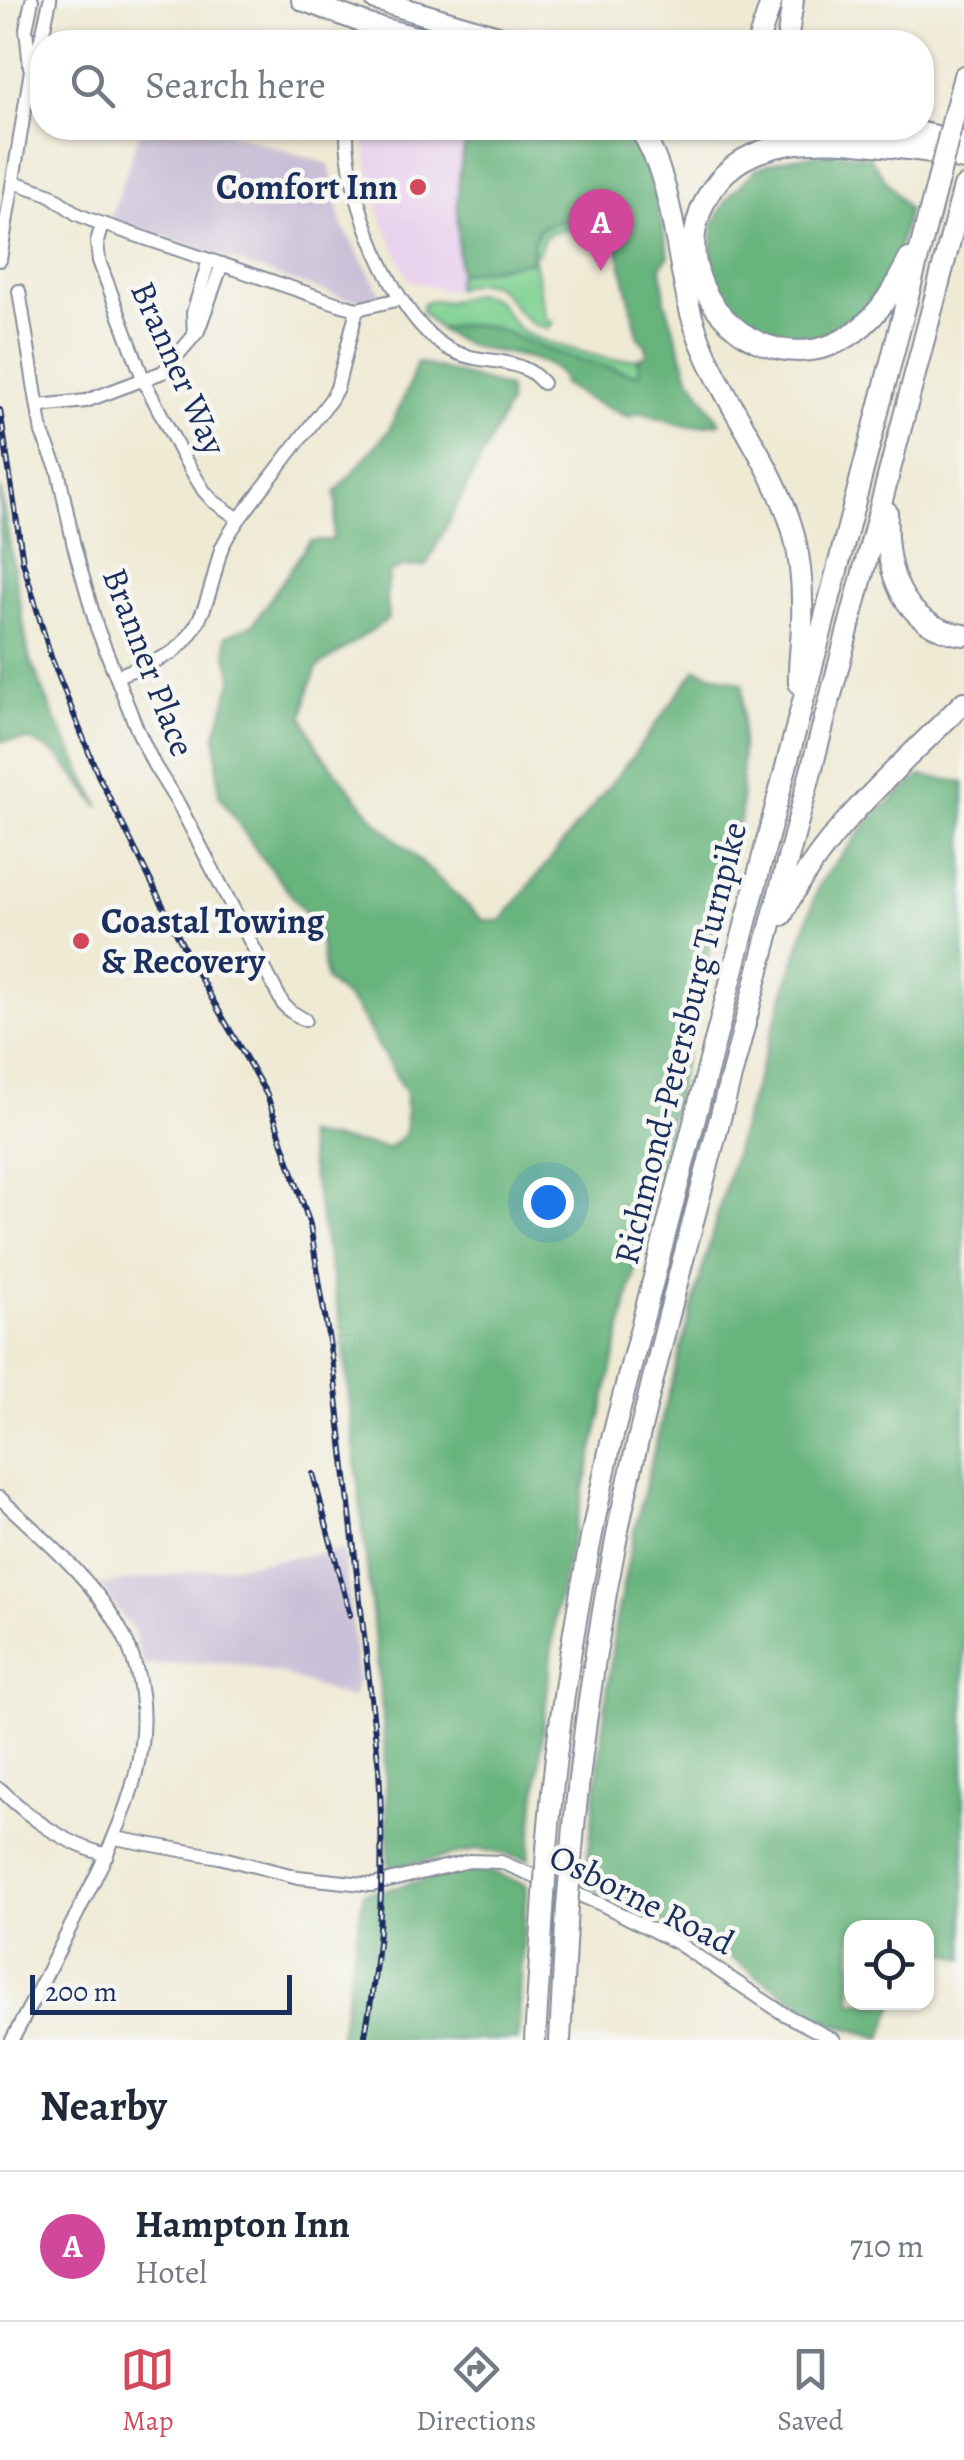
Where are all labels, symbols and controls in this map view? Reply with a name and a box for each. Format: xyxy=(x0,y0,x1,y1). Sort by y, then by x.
search box xyxy=(30,30,934,140)
icon: search xyxy=(65,58,120,113)
text: Search here xyxy=(145,59,326,111)
place label: Comfort Inn xyxy=(216,163,398,211)
marker: Comfort Inn xyxy=(407,176,429,198)
pin: A xyxy=(568,188,634,271)
street label: Branner Way xyxy=(119,274,239,463)
street label: Branner Place xyxy=(91,561,207,763)
street label: Richmond-Petersburg Turnpike xyxy=(602,817,758,1269)
place label: Coastal Towing & Recovery xyxy=(101,897,325,985)
marker: Coastal Towing & Recovery xyxy=(70,930,92,952)
your location xyxy=(523,1177,574,1228)
street label: Osborne Road xyxy=(541,1832,743,1966)
map controls xyxy=(844,1920,934,2010)
button: locate xyxy=(844,1920,934,2010)
scale bar xyxy=(30,1970,292,2014)
text: 200 m xyxy=(45,1973,117,2011)
text: Nearby xyxy=(40,2077,167,2134)
text: Hampton Inn xyxy=(135,2198,350,2250)
text: A xyxy=(62,2224,83,2268)
text: 710 m xyxy=(850,2224,924,2268)
text: Hotel xyxy=(135,2250,207,2294)
tab: Map xyxy=(120,2342,175,2440)
tab: Directions xyxy=(416,2342,536,2440)
tab: Saved xyxy=(777,2342,844,2440)

